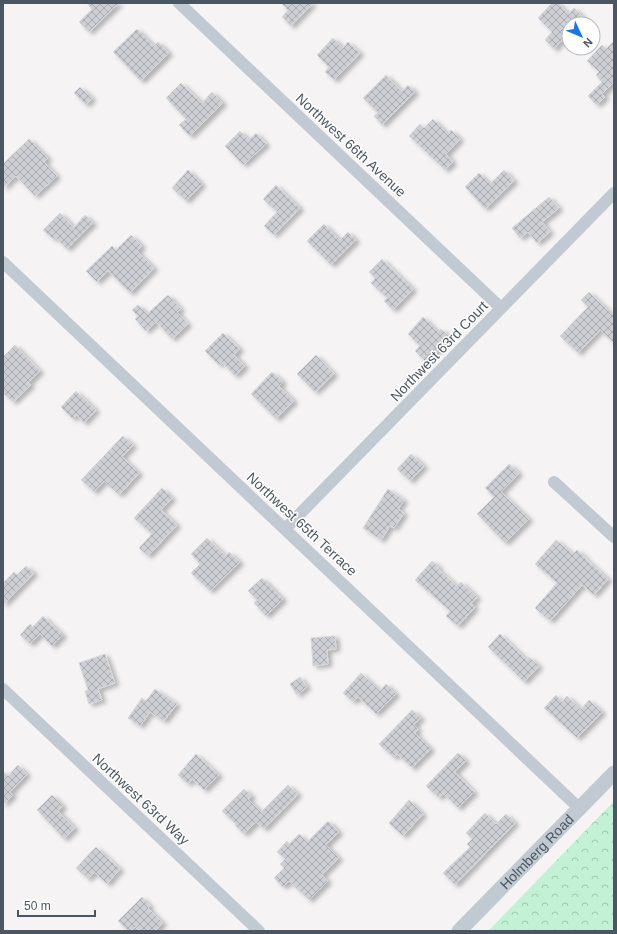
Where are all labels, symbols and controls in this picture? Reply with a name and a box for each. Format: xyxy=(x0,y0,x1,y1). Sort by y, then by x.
north arrow xyxy=(561,16,601,56)
text: N xyxy=(581,36,595,50)
street label: Northwest 66th Avenue xyxy=(293,90,409,200)
street label: Northwest 63rd Court xyxy=(387,298,491,404)
street label: Northwest 65th Terrace xyxy=(244,469,360,579)
street label: Northwest 63rd Way xyxy=(89,750,193,848)
street label: Holmberg Road xyxy=(497,811,577,892)
scale bar xyxy=(18,892,95,918)
text: 50 m xyxy=(24,899,51,913)

